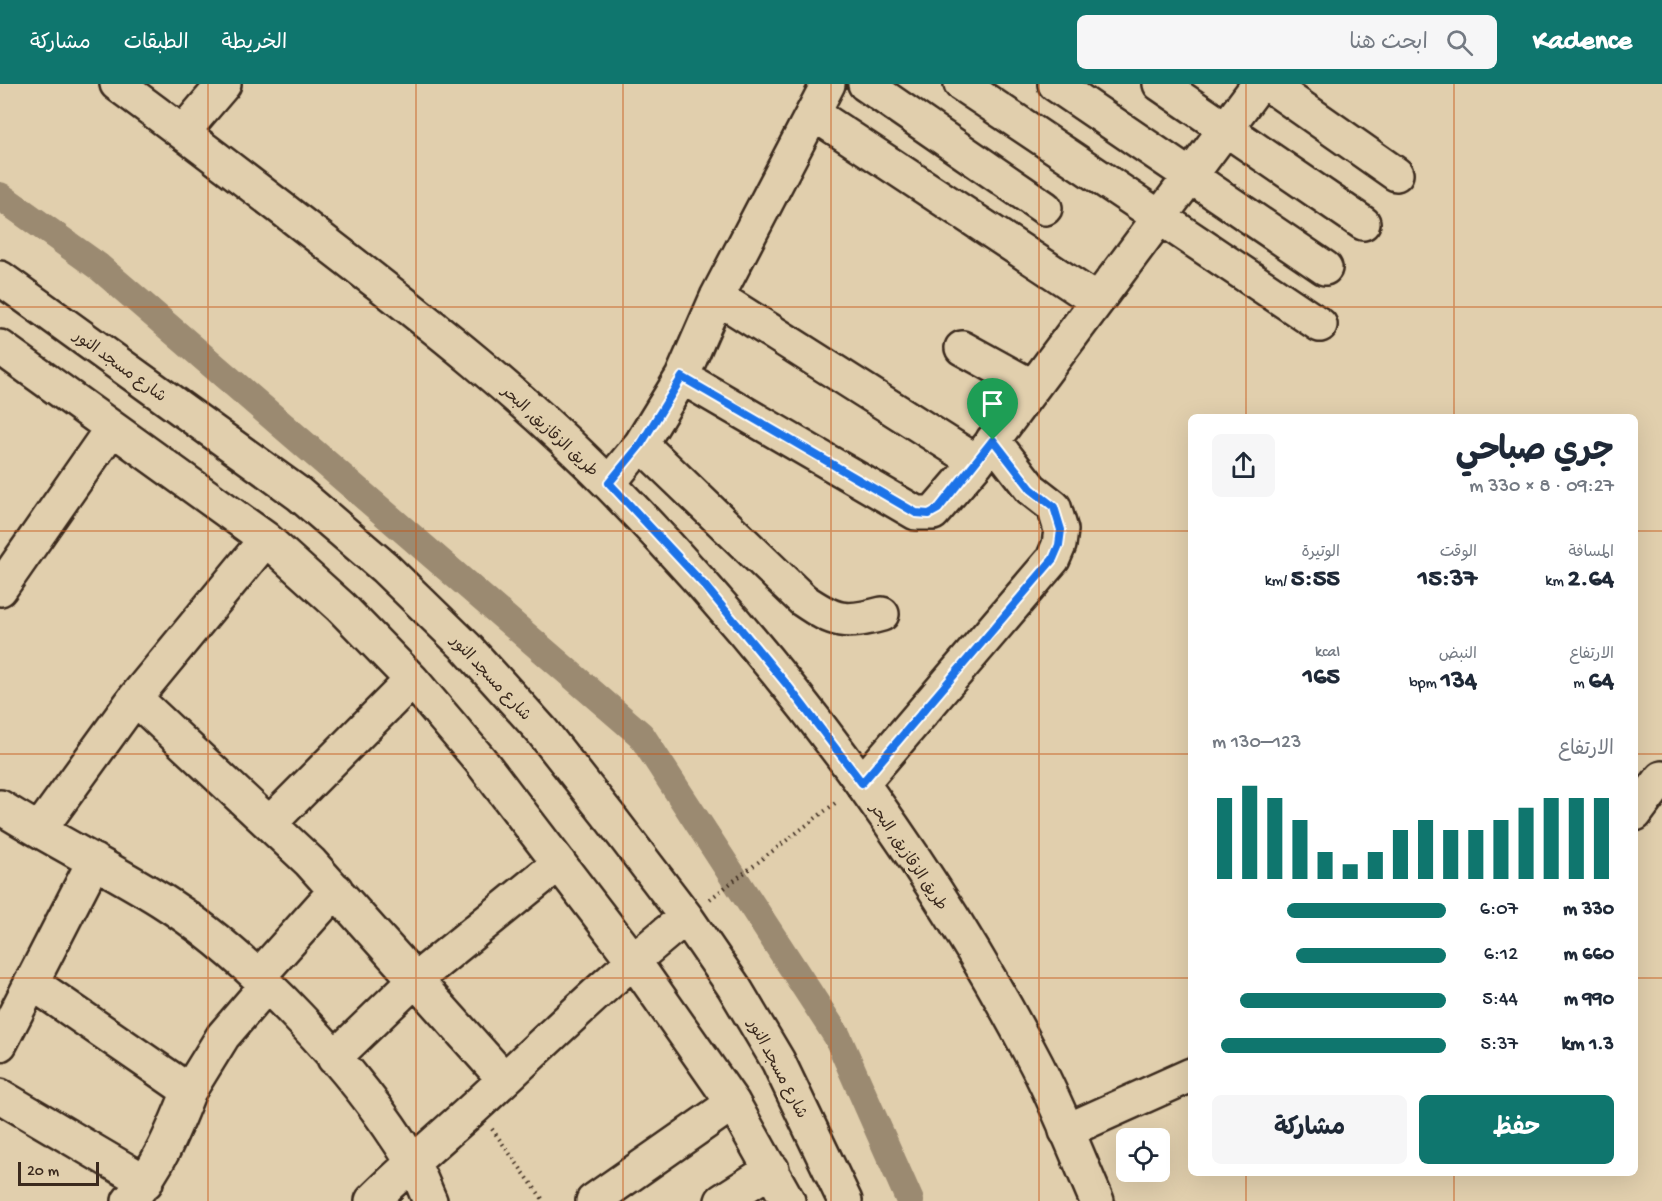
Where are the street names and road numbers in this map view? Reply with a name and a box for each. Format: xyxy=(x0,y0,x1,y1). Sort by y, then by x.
street label: شارع مسجد النور xyxy=(67,327,169,408)
street label: طريق الزقازيق, البحر xyxy=(495,382,601,482)
street label: شارع مسجد النور xyxy=(444,631,534,726)
street label: طريق الزقازيق, البحر xyxy=(863,799,950,915)
street label: شارع مسجد النور xyxy=(741,1015,810,1123)

